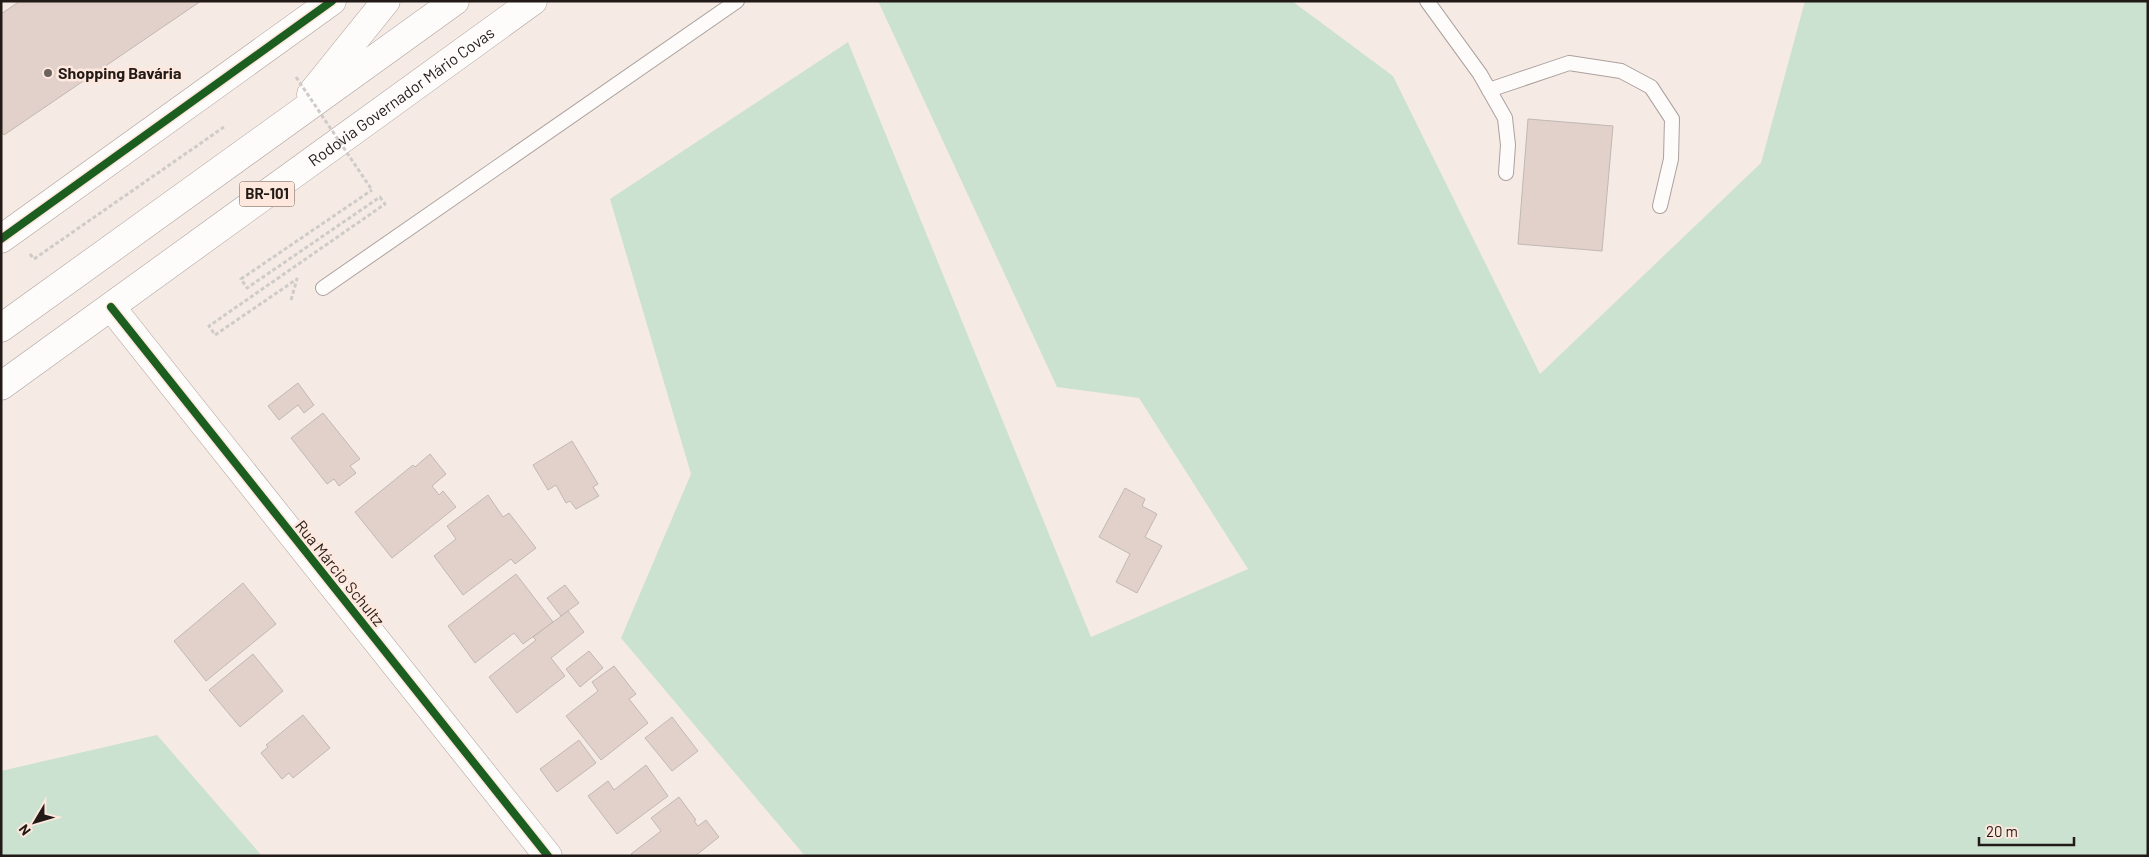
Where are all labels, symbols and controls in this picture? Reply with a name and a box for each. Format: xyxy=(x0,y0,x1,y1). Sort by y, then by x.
street label: Rodovia Governador Mário Covas xyxy=(304,22,498,170)
place label: Shopping Bavária xyxy=(58,63,181,82)
marker: Shopping Bavária xyxy=(42,67,54,79)
road number: BR-101 xyxy=(240,182,294,206)
street label: Rua Márcio Schultz xyxy=(292,516,389,630)
north arrow xyxy=(10,797,60,847)
scale bar xyxy=(1979,814,2074,846)
text: N xyxy=(15,821,34,839)
text: 20 m xyxy=(1986,822,2018,840)

